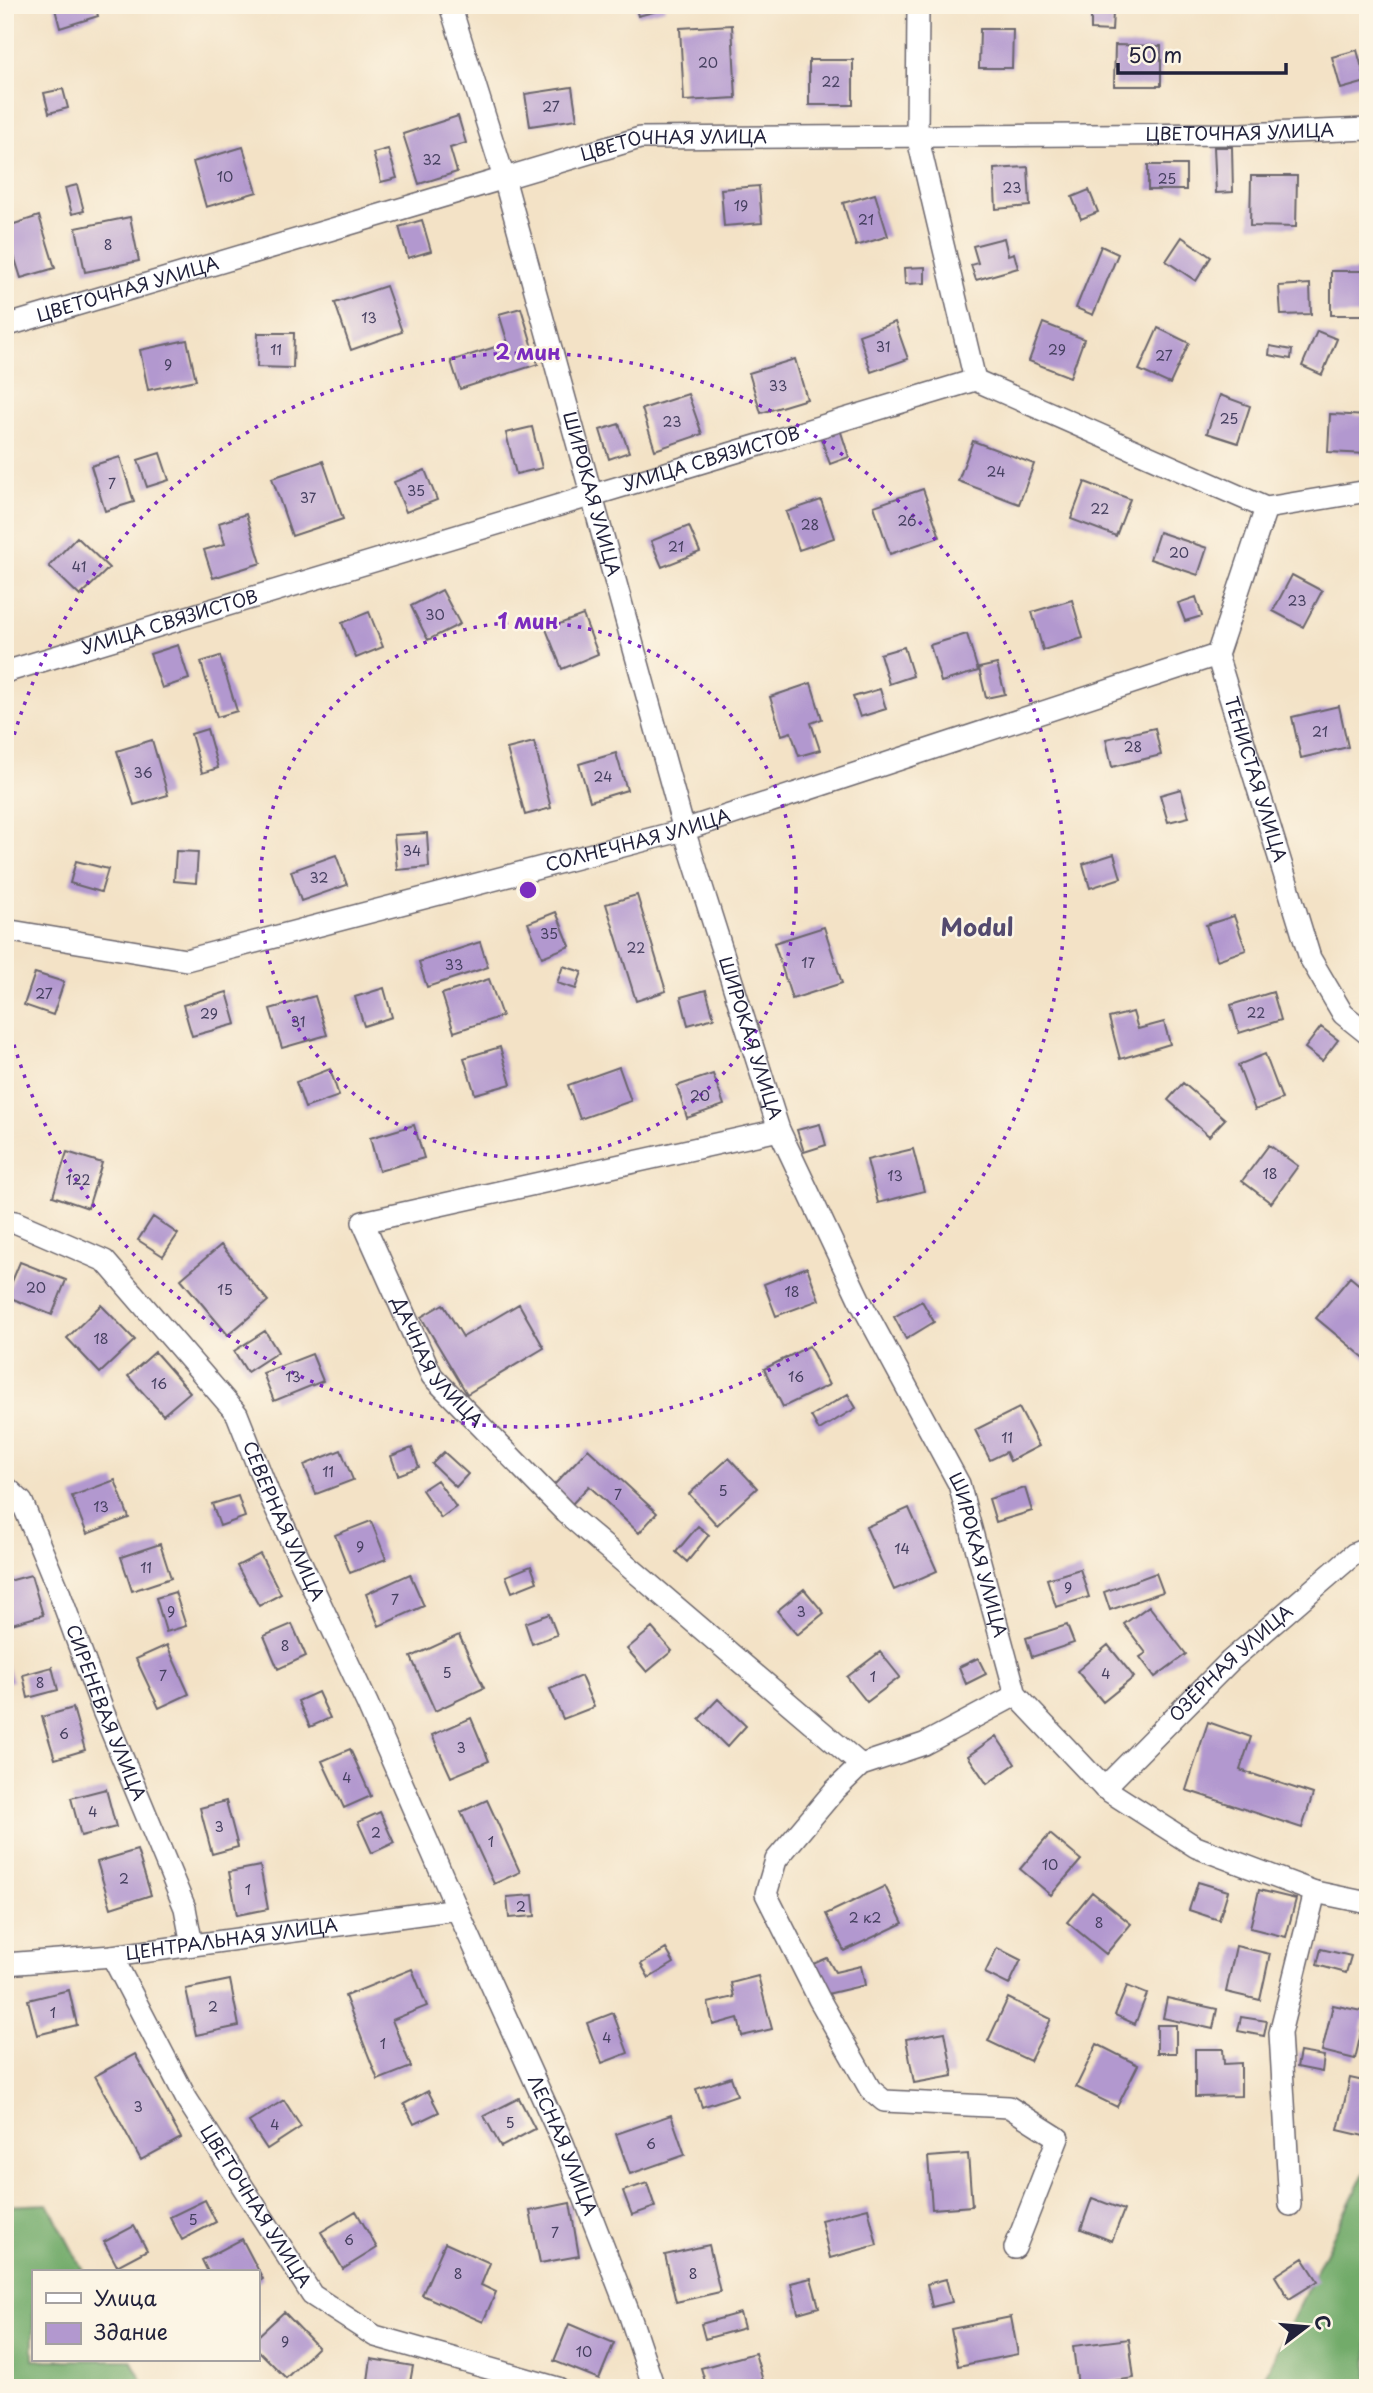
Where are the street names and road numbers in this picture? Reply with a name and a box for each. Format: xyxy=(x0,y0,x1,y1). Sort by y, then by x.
street label: ЦВЕТОЧНАЯ УЛИЦА xyxy=(1145,115,1335,147)
street label: ЦВЕТОЧНАЯ УЛИЦА xyxy=(577,122,767,167)
street label: ЦВЕТОЧНАЯ УЛИЦА xyxy=(33,248,222,328)
street label: ШИРОКАЯ УЛИЦА xyxy=(557,408,628,579)
street label: УЛИЦА СВЯЗИСТОВ xyxy=(620,418,803,497)
street label: УЛИЦА СВЯЗИСТОВ xyxy=(78,582,261,660)
street label: ТЕНИСТАЯ УЛИЦА xyxy=(1219,693,1295,865)
street label: СОЛНЕЧНАЯ УЛИЦА xyxy=(542,801,734,878)
street label: ШИРОКАЯ УЛИЦА xyxy=(713,953,790,1123)
street label: ДАЧНАЯ УЛИЦА xyxy=(386,1291,490,1433)
street label: СЕВЕРНАЯ УЛИЦА xyxy=(237,1437,332,1605)
street label: ШИРОКАЯ УЛИЦА xyxy=(943,1467,1015,1640)
street label: ОЗЁРНАЯ УЛИЦА xyxy=(1162,1598,1298,1727)
street label: СИРЕНЕВАЯ УЛИЦА xyxy=(60,1620,154,1805)
street label: ЦЕНТРАЛЬНАЯ УЛИЦА xyxy=(124,1910,339,1966)
street label: ЛЕСНАЯ УЛИЦА xyxy=(522,2070,605,2219)
street label: ЦВЕТОЧНАЯ УЛИЦА xyxy=(195,2119,319,2293)

